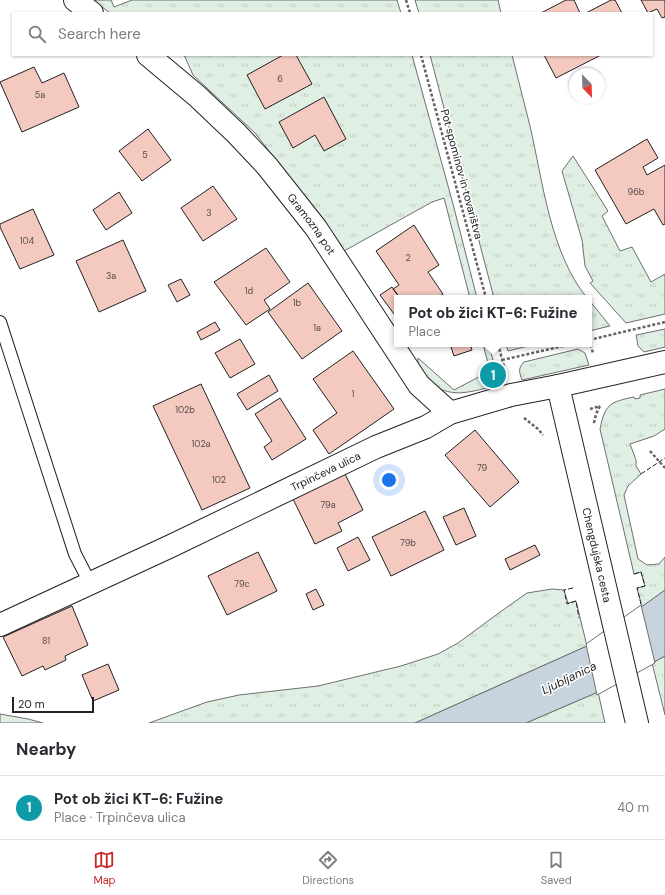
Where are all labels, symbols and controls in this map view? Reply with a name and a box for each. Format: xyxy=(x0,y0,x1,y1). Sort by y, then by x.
search box xyxy=(12,12,653,56)
icon: search xyxy=(26,23,48,45)
text: Search here xyxy=(58,24,141,44)
north arrow xyxy=(569,68,605,104)
house number: 6 xyxy=(277,73,283,85)
house number: 5a xyxy=(35,89,45,101)
street label: Pot spominov in tovarištva xyxy=(438,108,486,240)
house number: 5 xyxy=(142,149,148,161)
house number: 96b xyxy=(628,186,645,198)
street label: Gramozna pot xyxy=(284,191,338,257)
house number: 3 xyxy=(206,207,212,219)
house number: 104 xyxy=(20,235,35,247)
house number: 2 xyxy=(405,252,411,264)
house number: 3a xyxy=(106,270,116,282)
house number: 1d xyxy=(245,285,254,297)
popup xyxy=(394,295,592,347)
house number: 1b xyxy=(293,297,302,309)
text: Pot ob žici KT-6: Fužine xyxy=(408,303,578,323)
house number: 1a xyxy=(313,322,321,334)
text: Place xyxy=(408,323,441,340)
pin: 1 xyxy=(480,360,506,390)
house number: 1 xyxy=(352,388,355,400)
house number: 102b xyxy=(175,404,195,416)
house number: 102a xyxy=(192,438,211,450)
street label: Trpinčeva ulica xyxy=(288,449,363,494)
house number: 79 xyxy=(477,462,487,474)
your location xyxy=(379,470,399,490)
house number: 102 xyxy=(212,474,226,486)
house number: 79a xyxy=(320,499,336,511)
street label: Chengdujska cesta xyxy=(579,506,615,604)
house number: 79b xyxy=(400,537,416,549)
house number: 79c xyxy=(234,578,250,590)
house number: 81 xyxy=(42,635,50,647)
water label: Ljubljanica xyxy=(539,658,600,698)
scale bar xyxy=(12,695,94,714)
text: 20 m xyxy=(18,697,44,711)
text: Nearby xyxy=(16,738,76,760)
text: Pot ob žici KT-6: Fužine xyxy=(54,789,223,809)
text: 1 xyxy=(27,799,31,816)
text: 40 m xyxy=(617,799,649,816)
text: Place · Trpinčeva ulica xyxy=(54,809,186,826)
tab: Map xyxy=(93,849,116,887)
tab: Directions xyxy=(302,849,354,887)
tab: Saved xyxy=(541,849,572,887)

